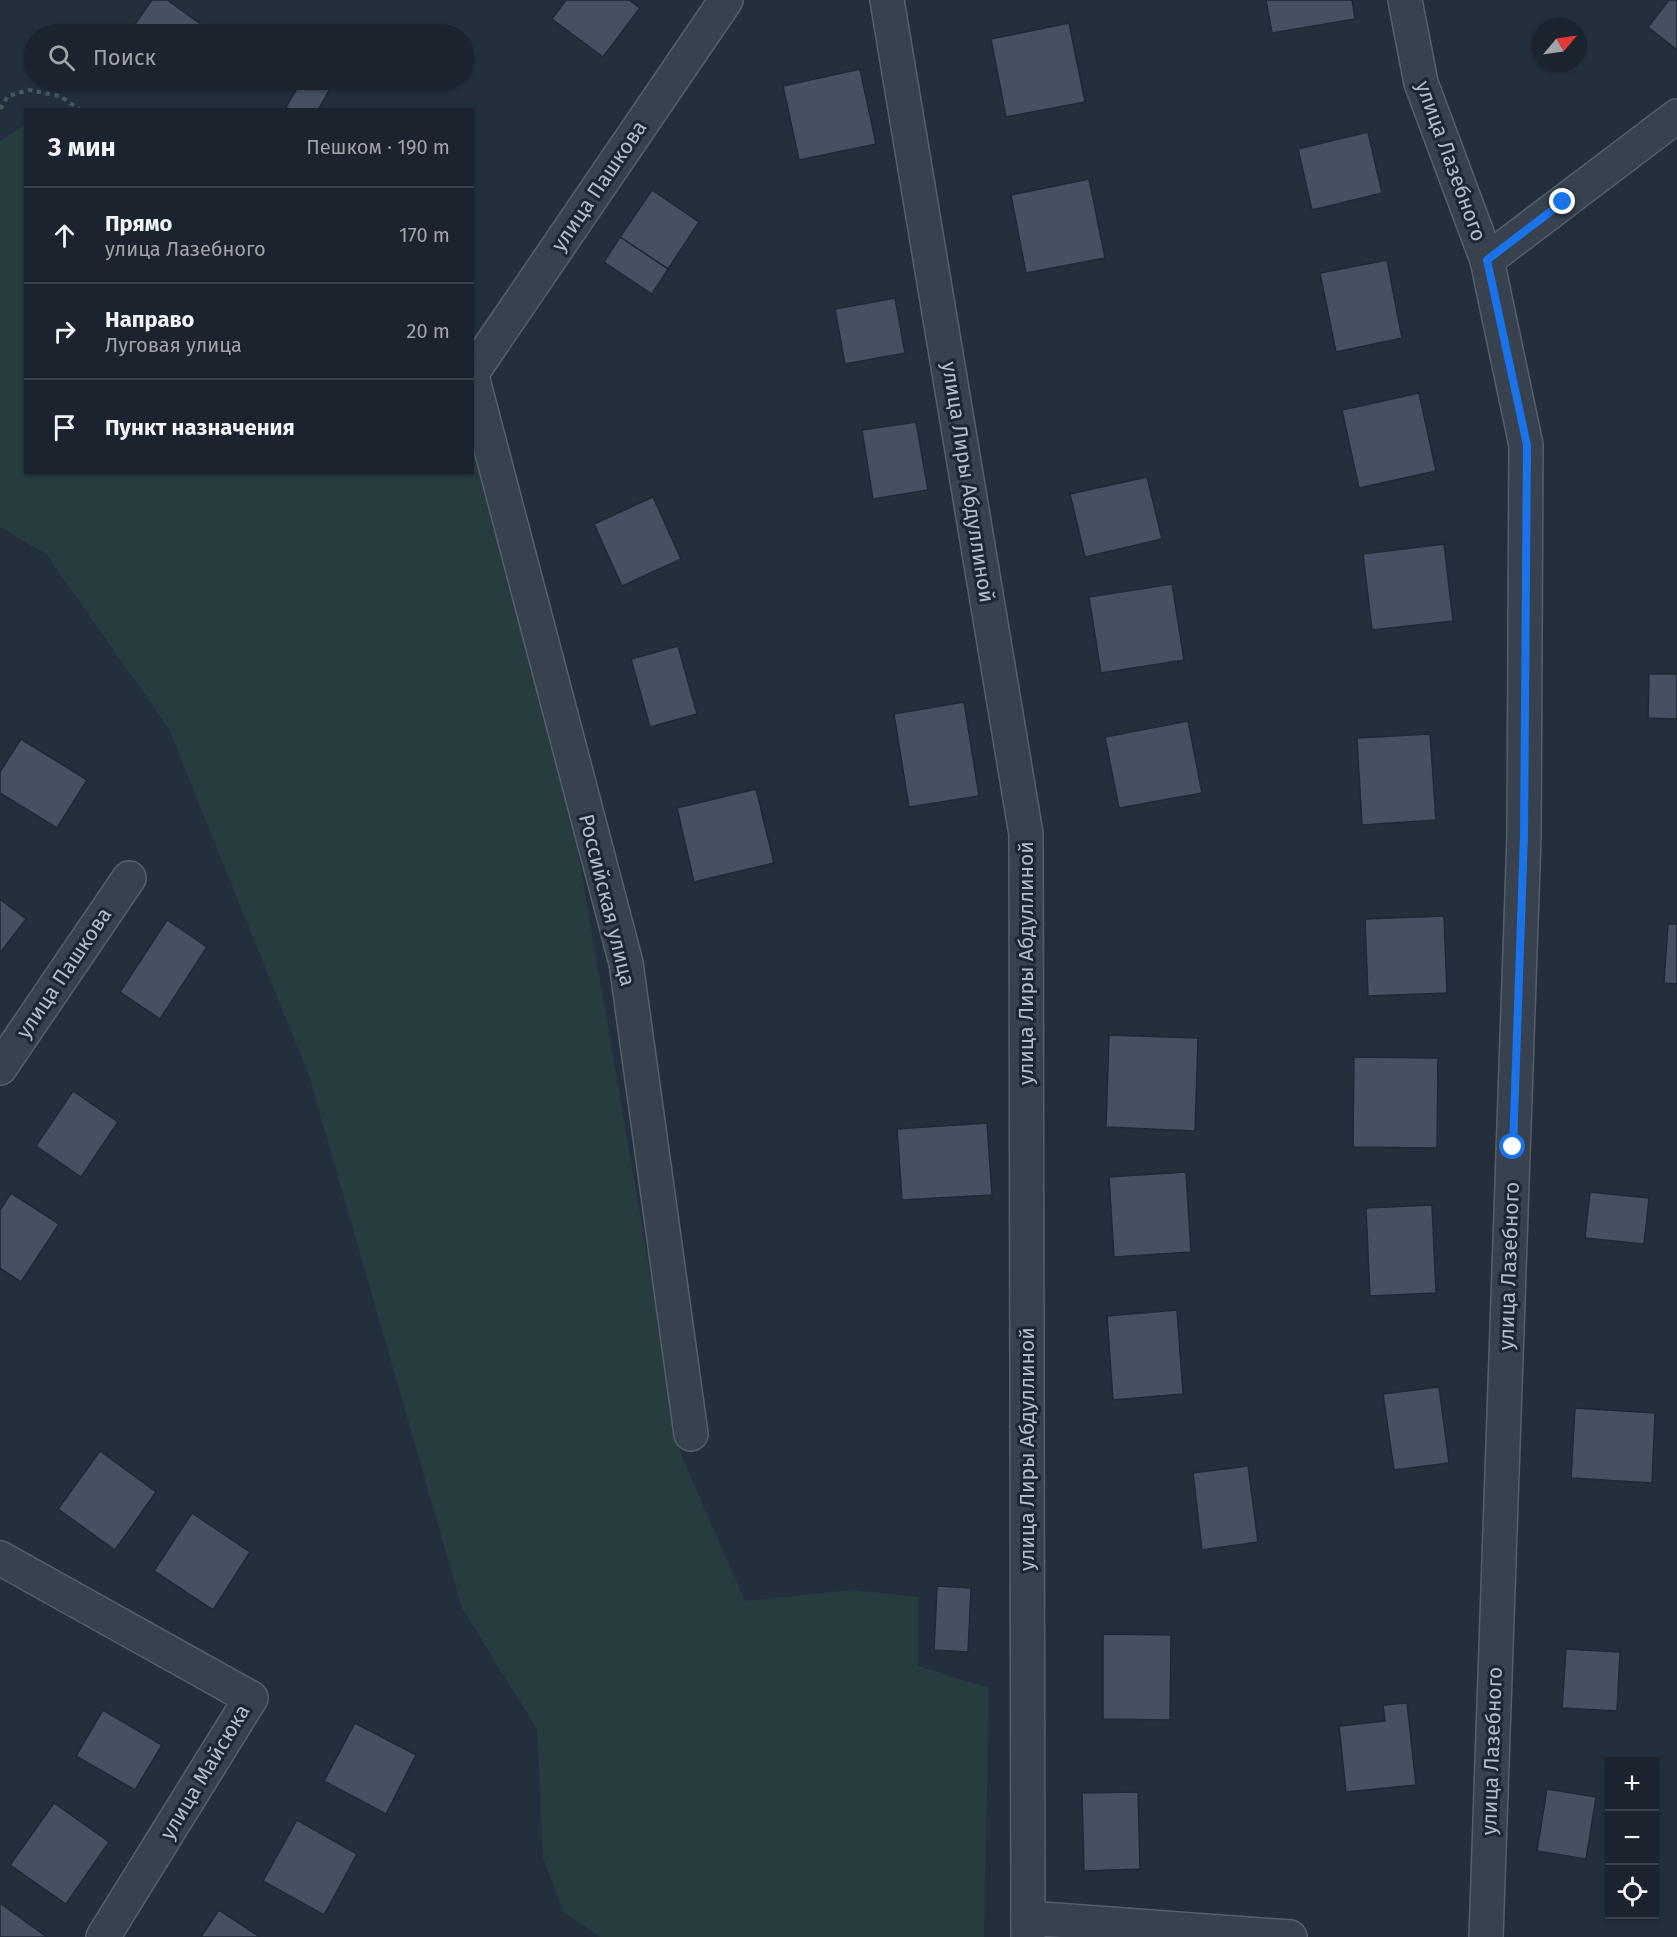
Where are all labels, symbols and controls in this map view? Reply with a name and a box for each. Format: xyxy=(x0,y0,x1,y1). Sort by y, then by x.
north arrow xyxy=(1533,18,1587,72)
search box xyxy=(24,24,474,90)
icon: search xyxy=(45,41,78,74)
text: Поиск xyxy=(93,44,156,71)
street label: улица Лазебного xyxy=(1410,77,1492,245)
street label: улица Пашкова xyxy=(546,116,652,256)
text: 3 мин xyxy=(48,132,116,163)
text: Пешком · 190 m xyxy=(306,135,450,159)
route end xyxy=(1549,188,1575,214)
text: Прямо xyxy=(105,210,172,237)
icon: ahead xyxy=(48,219,81,252)
text: 170 m xyxy=(399,223,450,247)
text: улица Лазебного xyxy=(105,237,266,261)
text: Направо xyxy=(105,306,194,333)
icon: right xyxy=(48,315,81,348)
text: 20 m xyxy=(407,319,450,343)
text: Луговая улица xyxy=(105,333,242,357)
street label: улица Лиры Абдуллиной xyxy=(936,360,1000,604)
icon: arrive xyxy=(48,411,81,444)
text: Пункт назначения xyxy=(105,414,295,441)
street label: Российская улица xyxy=(573,811,641,989)
street label: улица Лиры Абдуллиной xyxy=(1013,841,1039,1085)
street label: улица Пашкова xyxy=(11,903,117,1043)
route start xyxy=(1499,1133,1525,1159)
street label: улица Лазебного xyxy=(1493,1181,1525,1351)
street label: улица Лиры Абдуллиной xyxy=(1014,1327,1040,1571)
street label: улица Лазебного xyxy=(1476,1666,1508,1836)
street label: улица Майсюка xyxy=(154,1700,256,1844)
map controls xyxy=(1605,1757,1659,1919)
button: + xyxy=(1605,1757,1659,1811)
button: − xyxy=(1605,1811,1659,1865)
button: locate xyxy=(1605,1865,1659,1919)

